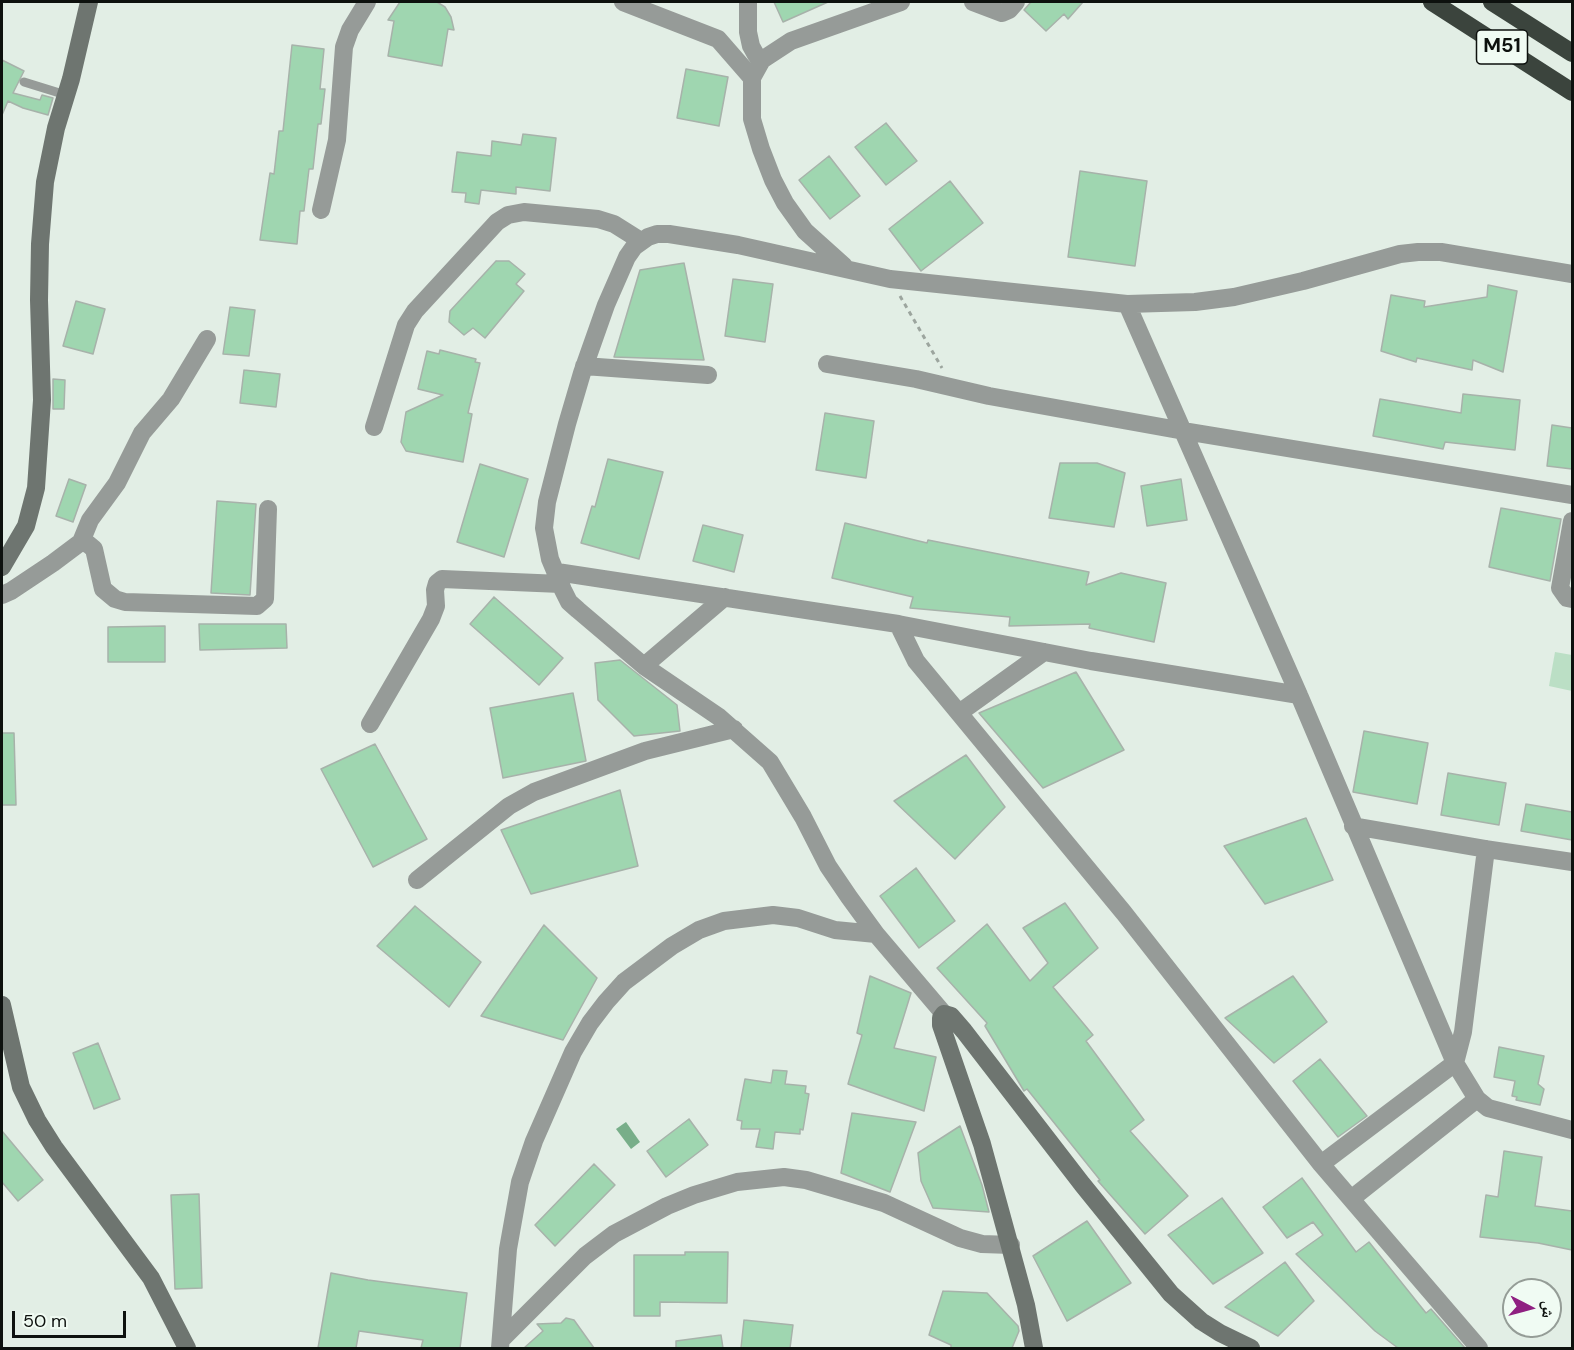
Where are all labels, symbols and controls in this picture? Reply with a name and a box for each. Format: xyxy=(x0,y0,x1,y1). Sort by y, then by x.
road number: M51 xyxy=(1476,30,1528,64)
north arrow xyxy=(1502,1278,1562,1338)
scale bar xyxy=(15,1299,129,1337)
text: ش xyxy=(1537,1300,1560,1319)
text: 50 m xyxy=(23,1309,67,1333)

